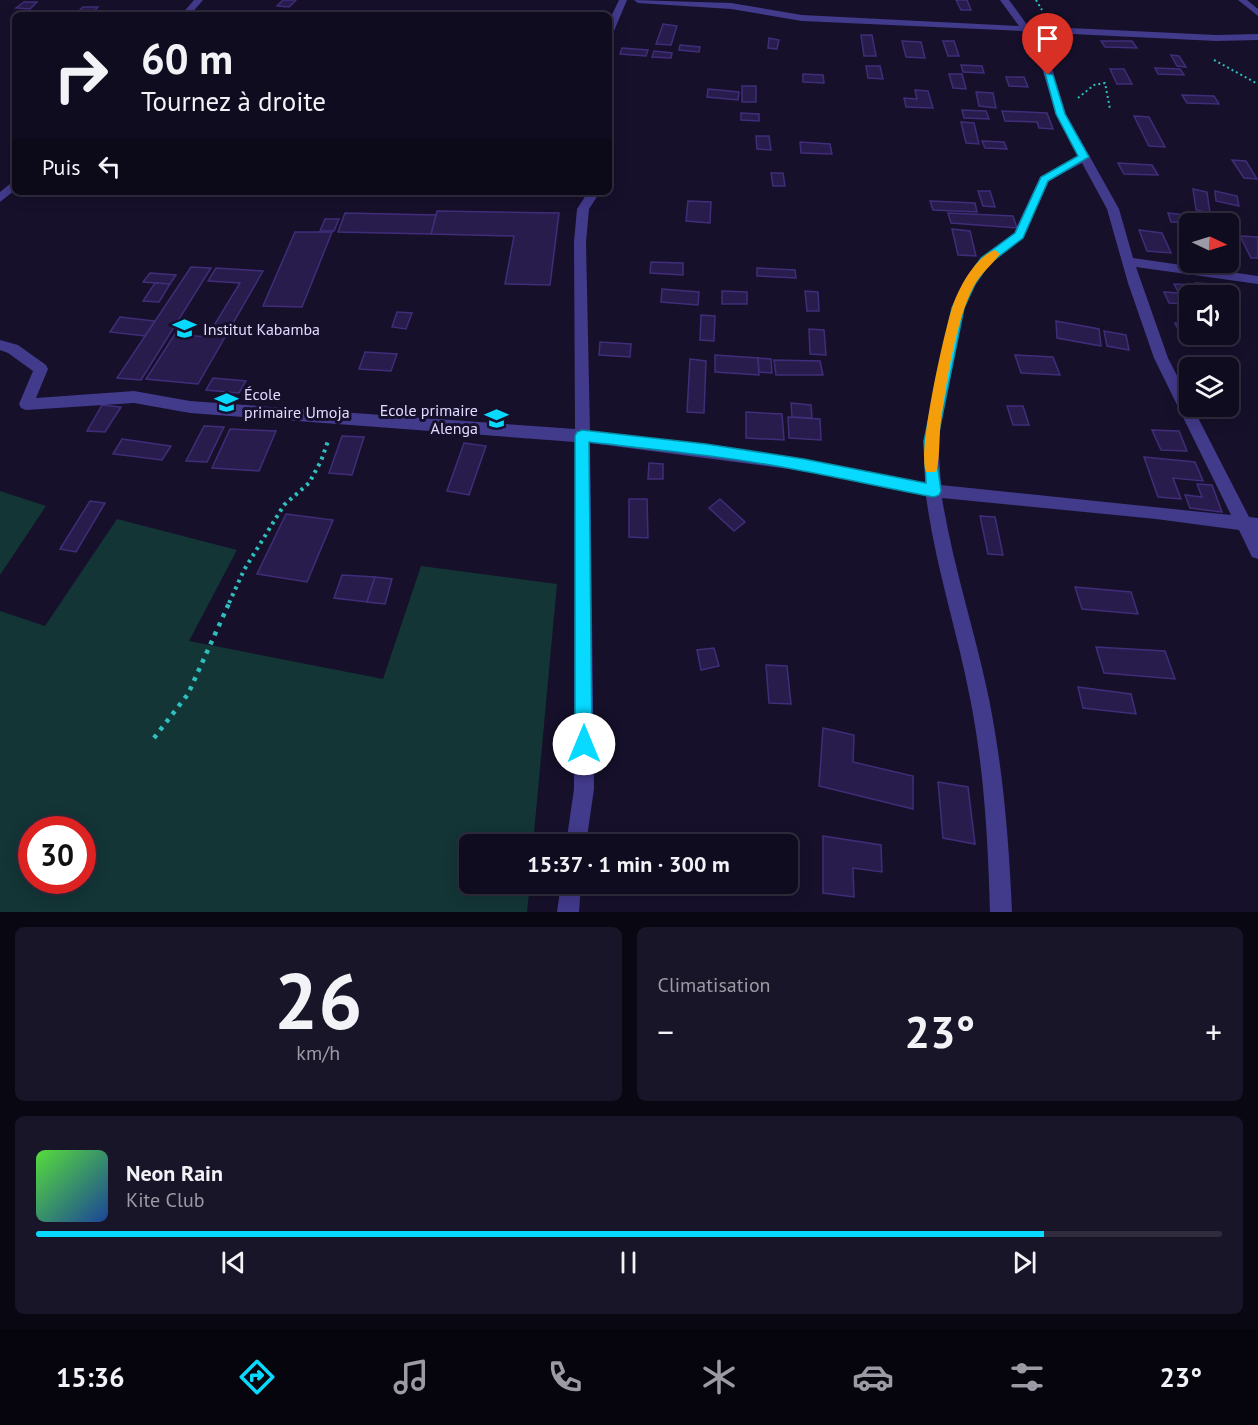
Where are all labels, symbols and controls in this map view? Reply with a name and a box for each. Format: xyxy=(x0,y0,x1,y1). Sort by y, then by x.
pin xyxy=(1022,13,1073,75)
icon: arrive xyxy=(1031,22,1064,55)
text: 60 m xyxy=(141,31,233,86)
icon: right xyxy=(42,36,120,114)
text: Tournez à droite xyxy=(141,84,326,118)
icon: left xyxy=(93,150,126,183)
text: Puis xyxy=(42,153,81,181)
north arrow xyxy=(1179,213,1239,273)
map controls xyxy=(1179,213,1239,417)
button: sound xyxy=(1179,285,1239,345)
school or university icon: Institut Kabamba xyxy=(172,316,198,342)
place label: Institut Kabamba xyxy=(203,319,320,339)
button: layers xyxy=(1179,357,1239,417)
place label: École primaire Umoja xyxy=(244,384,350,422)
school or university icon: École primaire Umoja xyxy=(213,390,239,416)
place label: Ecole primaire Alenga xyxy=(380,400,478,438)
school or university icon: Ecole primaire Alenga xyxy=(483,406,509,432)
position arrow xyxy=(552,712,616,776)
speed limit sign: 30 xyxy=(18,816,96,894)
text: 15:37 · 1 min · 300 m xyxy=(527,850,730,878)
text: 26 xyxy=(274,950,362,1051)
text: Climatisation xyxy=(658,972,771,998)
text: 23° xyxy=(904,1002,975,1060)
text: − xyxy=(658,1010,674,1053)
text: + xyxy=(1205,1010,1222,1053)
text: km/h xyxy=(296,1040,340,1066)
text: Neon Rain xyxy=(126,1159,223,1187)
text: Kite Club xyxy=(126,1187,204,1213)
icon: previous xyxy=(217,1246,250,1279)
icon: pause xyxy=(612,1246,645,1279)
icon: next xyxy=(1008,1246,1041,1279)
icon: directions xyxy=(236,1356,278,1398)
icon: music xyxy=(390,1356,432,1398)
icon: phone xyxy=(544,1356,586,1398)
icon: climate xyxy=(698,1356,740,1398)
icon: car xyxy=(852,1356,894,1398)
icon: filters xyxy=(1006,1356,1048,1398)
text: 15:36 xyxy=(56,1360,124,1394)
text: 23° xyxy=(1160,1360,1202,1394)

